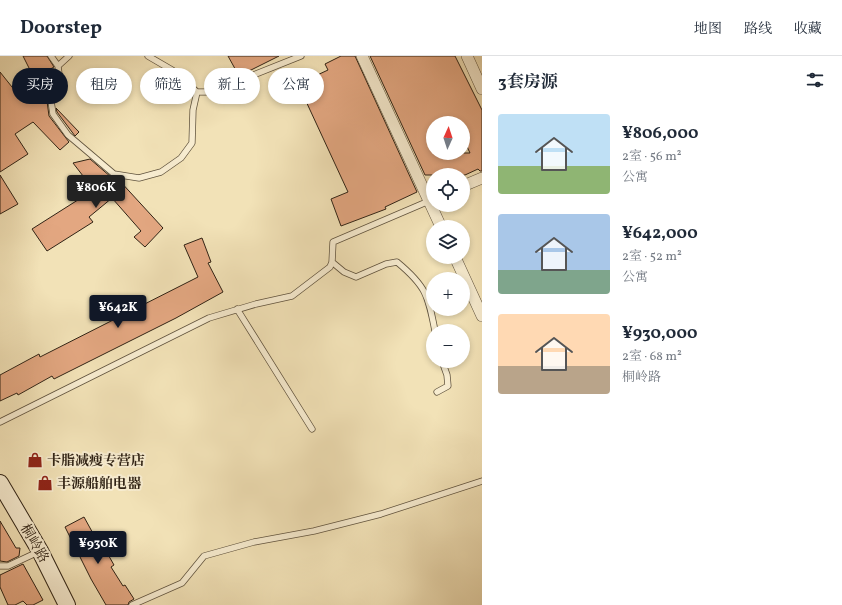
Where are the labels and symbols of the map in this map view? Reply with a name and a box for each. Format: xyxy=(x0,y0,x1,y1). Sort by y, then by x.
north arrow xyxy=(426,116,470,160)
pin: ¥806K xyxy=(68,175,124,209)
pin: ¥642K xyxy=(90,295,146,329)
shop icon: 卡脂减瘦专营店 xyxy=(26,451,44,469)
place label: 卡脂减瘦专营店 xyxy=(47,452,145,471)
shop icon: 丰源船舶电器 xyxy=(36,474,54,492)
place label: 丰源船舶电器 xyxy=(57,475,142,494)
street label: 桐岭路 xyxy=(15,521,52,567)
pin: ¥930K xyxy=(70,531,126,565)

